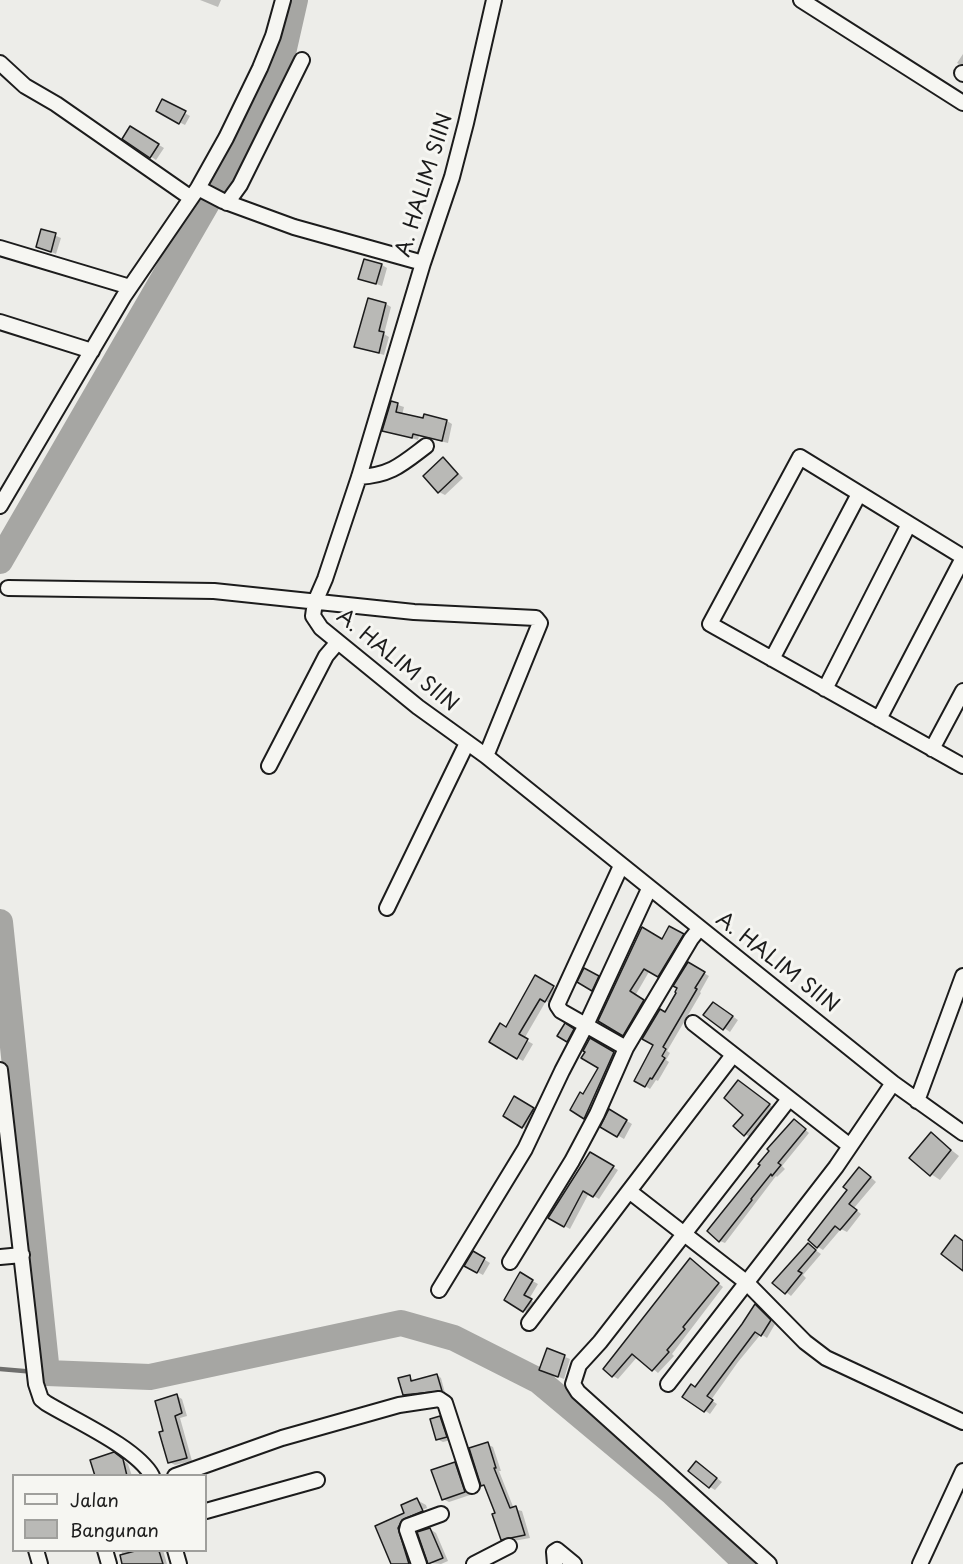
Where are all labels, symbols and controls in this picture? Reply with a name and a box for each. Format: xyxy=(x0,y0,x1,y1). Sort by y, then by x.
street label: A. HALIM SIIN xyxy=(391,110,459,260)
street label: A. HALIM SIIN xyxy=(331,604,463,718)
street label: A. HALIM SIIN xyxy=(711,907,843,1019)
legend xyxy=(12,1474,207,1552)
text: Jalan xyxy=(70,1486,119,1513)
text: Bangunan xyxy=(70,1516,159,1543)

